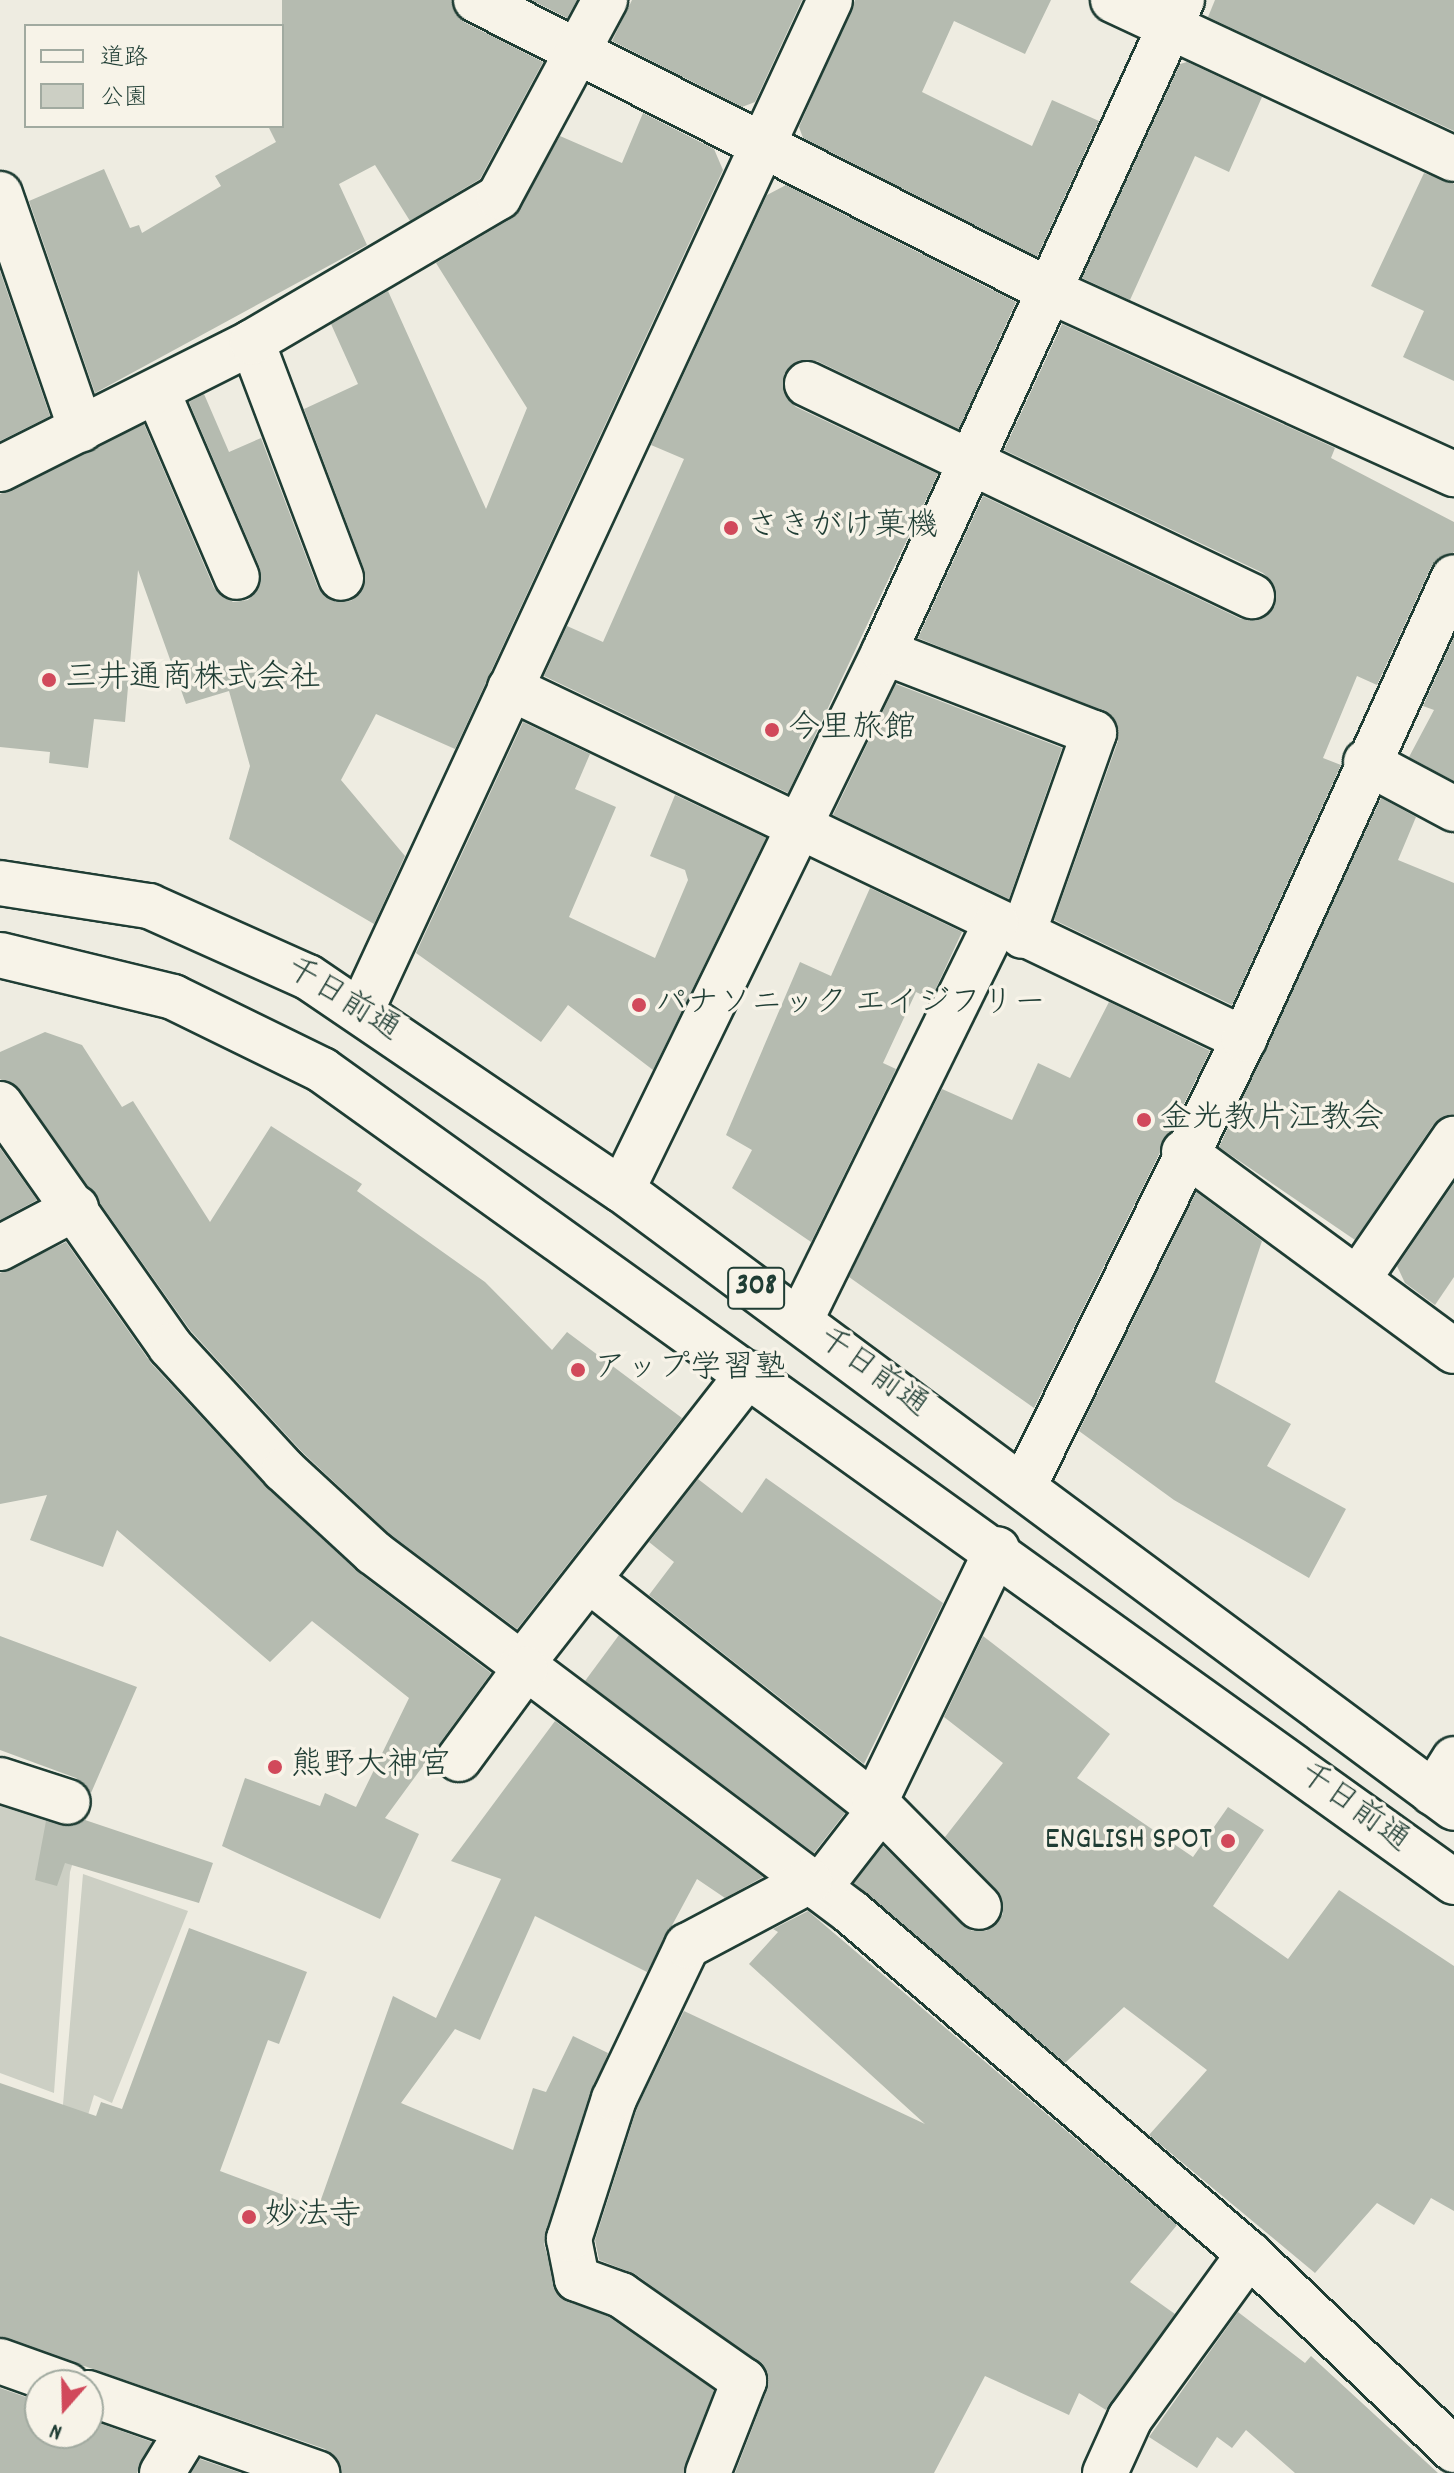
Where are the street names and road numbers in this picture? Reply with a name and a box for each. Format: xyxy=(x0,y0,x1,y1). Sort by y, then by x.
street label: 千日前通 xyxy=(278,951,406,1051)
road number: 308 xyxy=(726,1262,786,1314)
street label: 千日前通 xyxy=(809,1321,935,1427)
street label: 千日前通 xyxy=(1290,1756,1416,1862)

